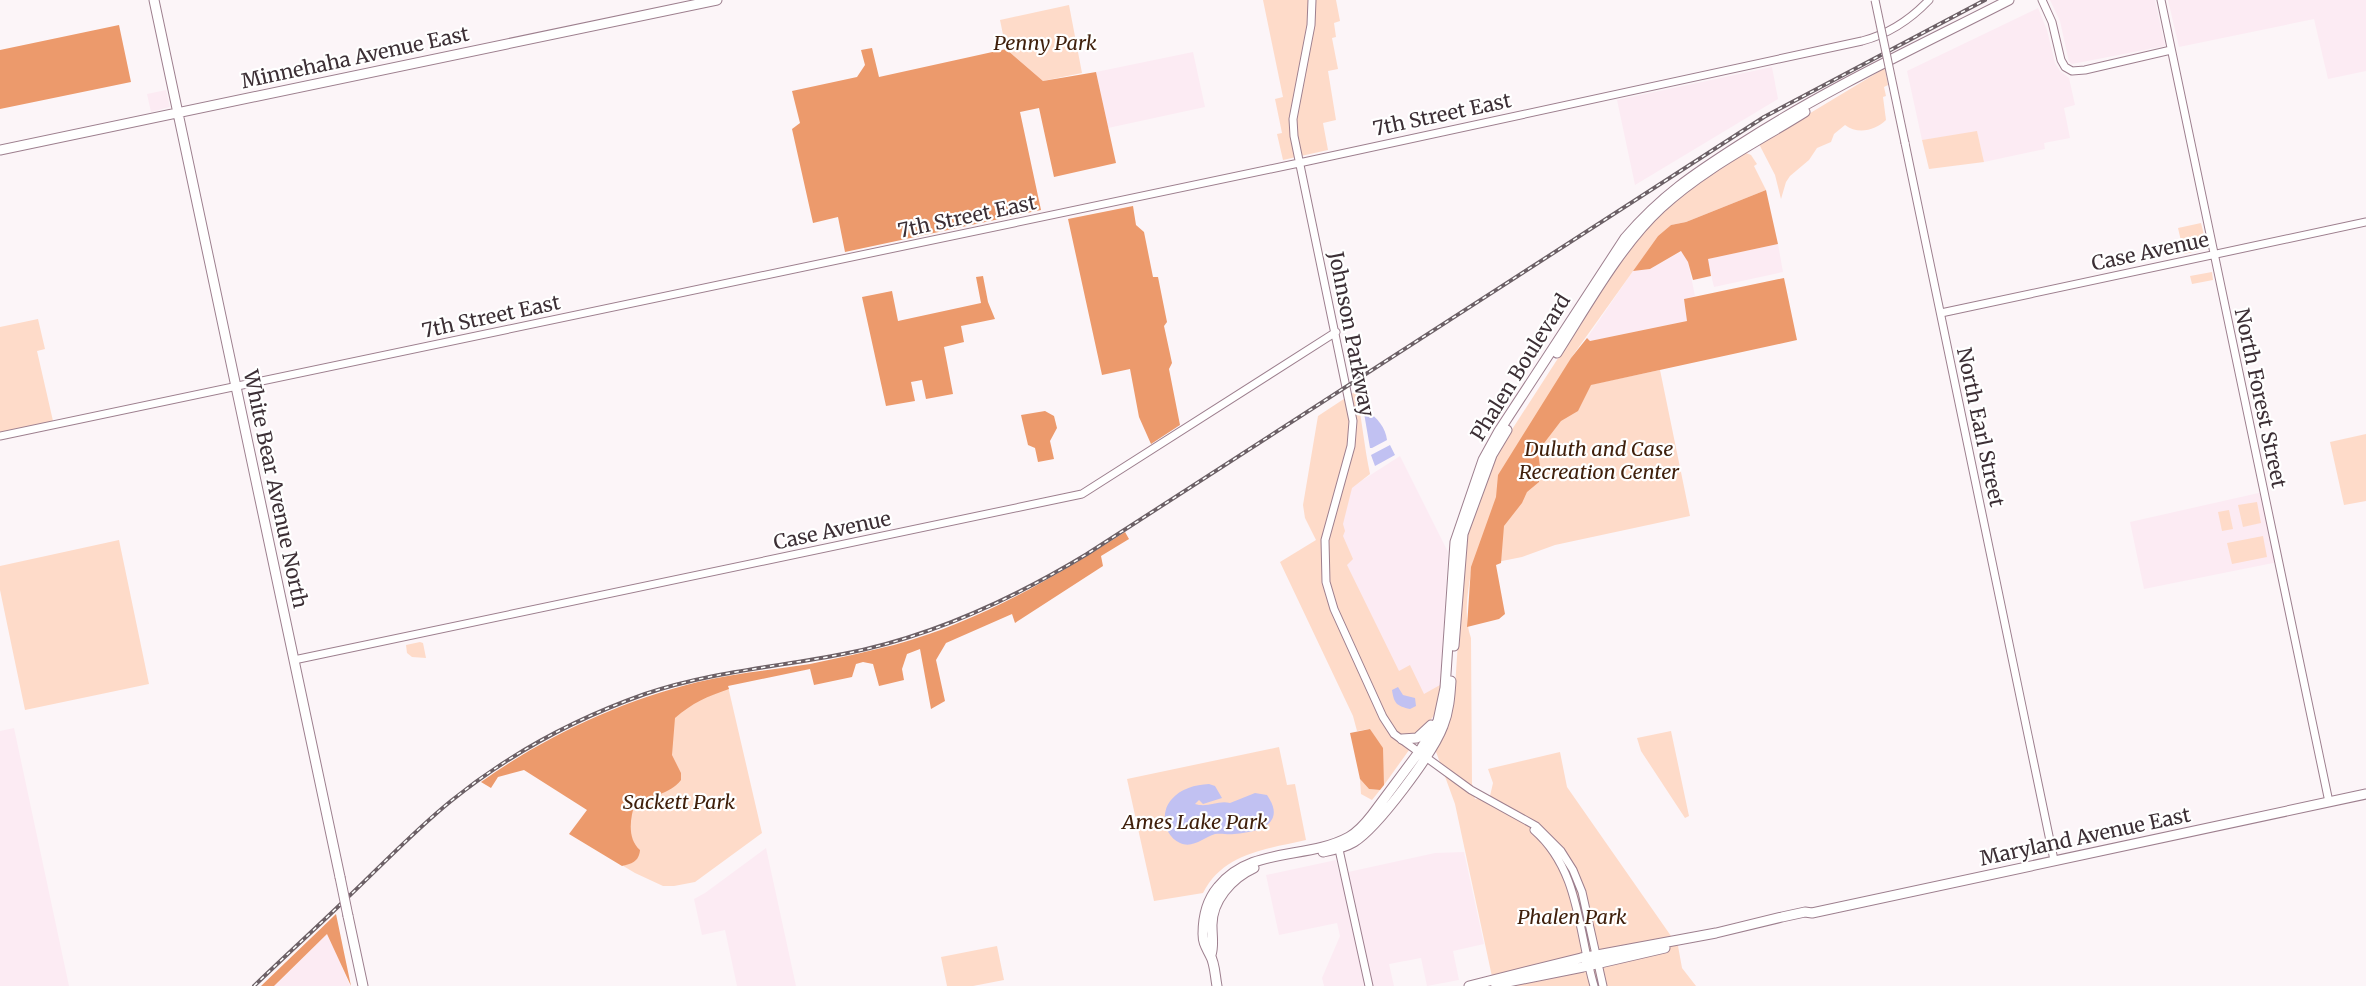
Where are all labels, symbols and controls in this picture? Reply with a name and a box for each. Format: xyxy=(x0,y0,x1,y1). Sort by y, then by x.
street label: Minnehaha Avenue East xyxy=(239,21,471,93)
park label: Penny Park xyxy=(993,30,1097,55)
street label: 7th Street East xyxy=(1371,87,1513,141)
street label: 7th Street East xyxy=(896,189,1038,243)
street label: Case Avenue xyxy=(2089,226,2211,276)
street label: Johnson Parkway xyxy=(1324,248,1380,419)
street label: 7th Street East xyxy=(420,289,562,343)
street label: Phalen Boulevard xyxy=(1465,289,1575,445)
street label: North Forest Street xyxy=(2230,306,2292,490)
street label: North Earl Street xyxy=(1952,345,2010,509)
street label: White Bear Avenue North xyxy=(238,367,313,610)
park label: Duluth and Case Recreation Center xyxy=(1519,436,1680,484)
street label: Case Avenue xyxy=(771,505,893,555)
park label: Sackett Park xyxy=(623,789,735,814)
street label: Maryland Avenue East xyxy=(1977,801,2193,871)
park label: Ames Lake Park xyxy=(1120,809,1268,834)
park label: Phalen Park xyxy=(1517,904,1627,929)

